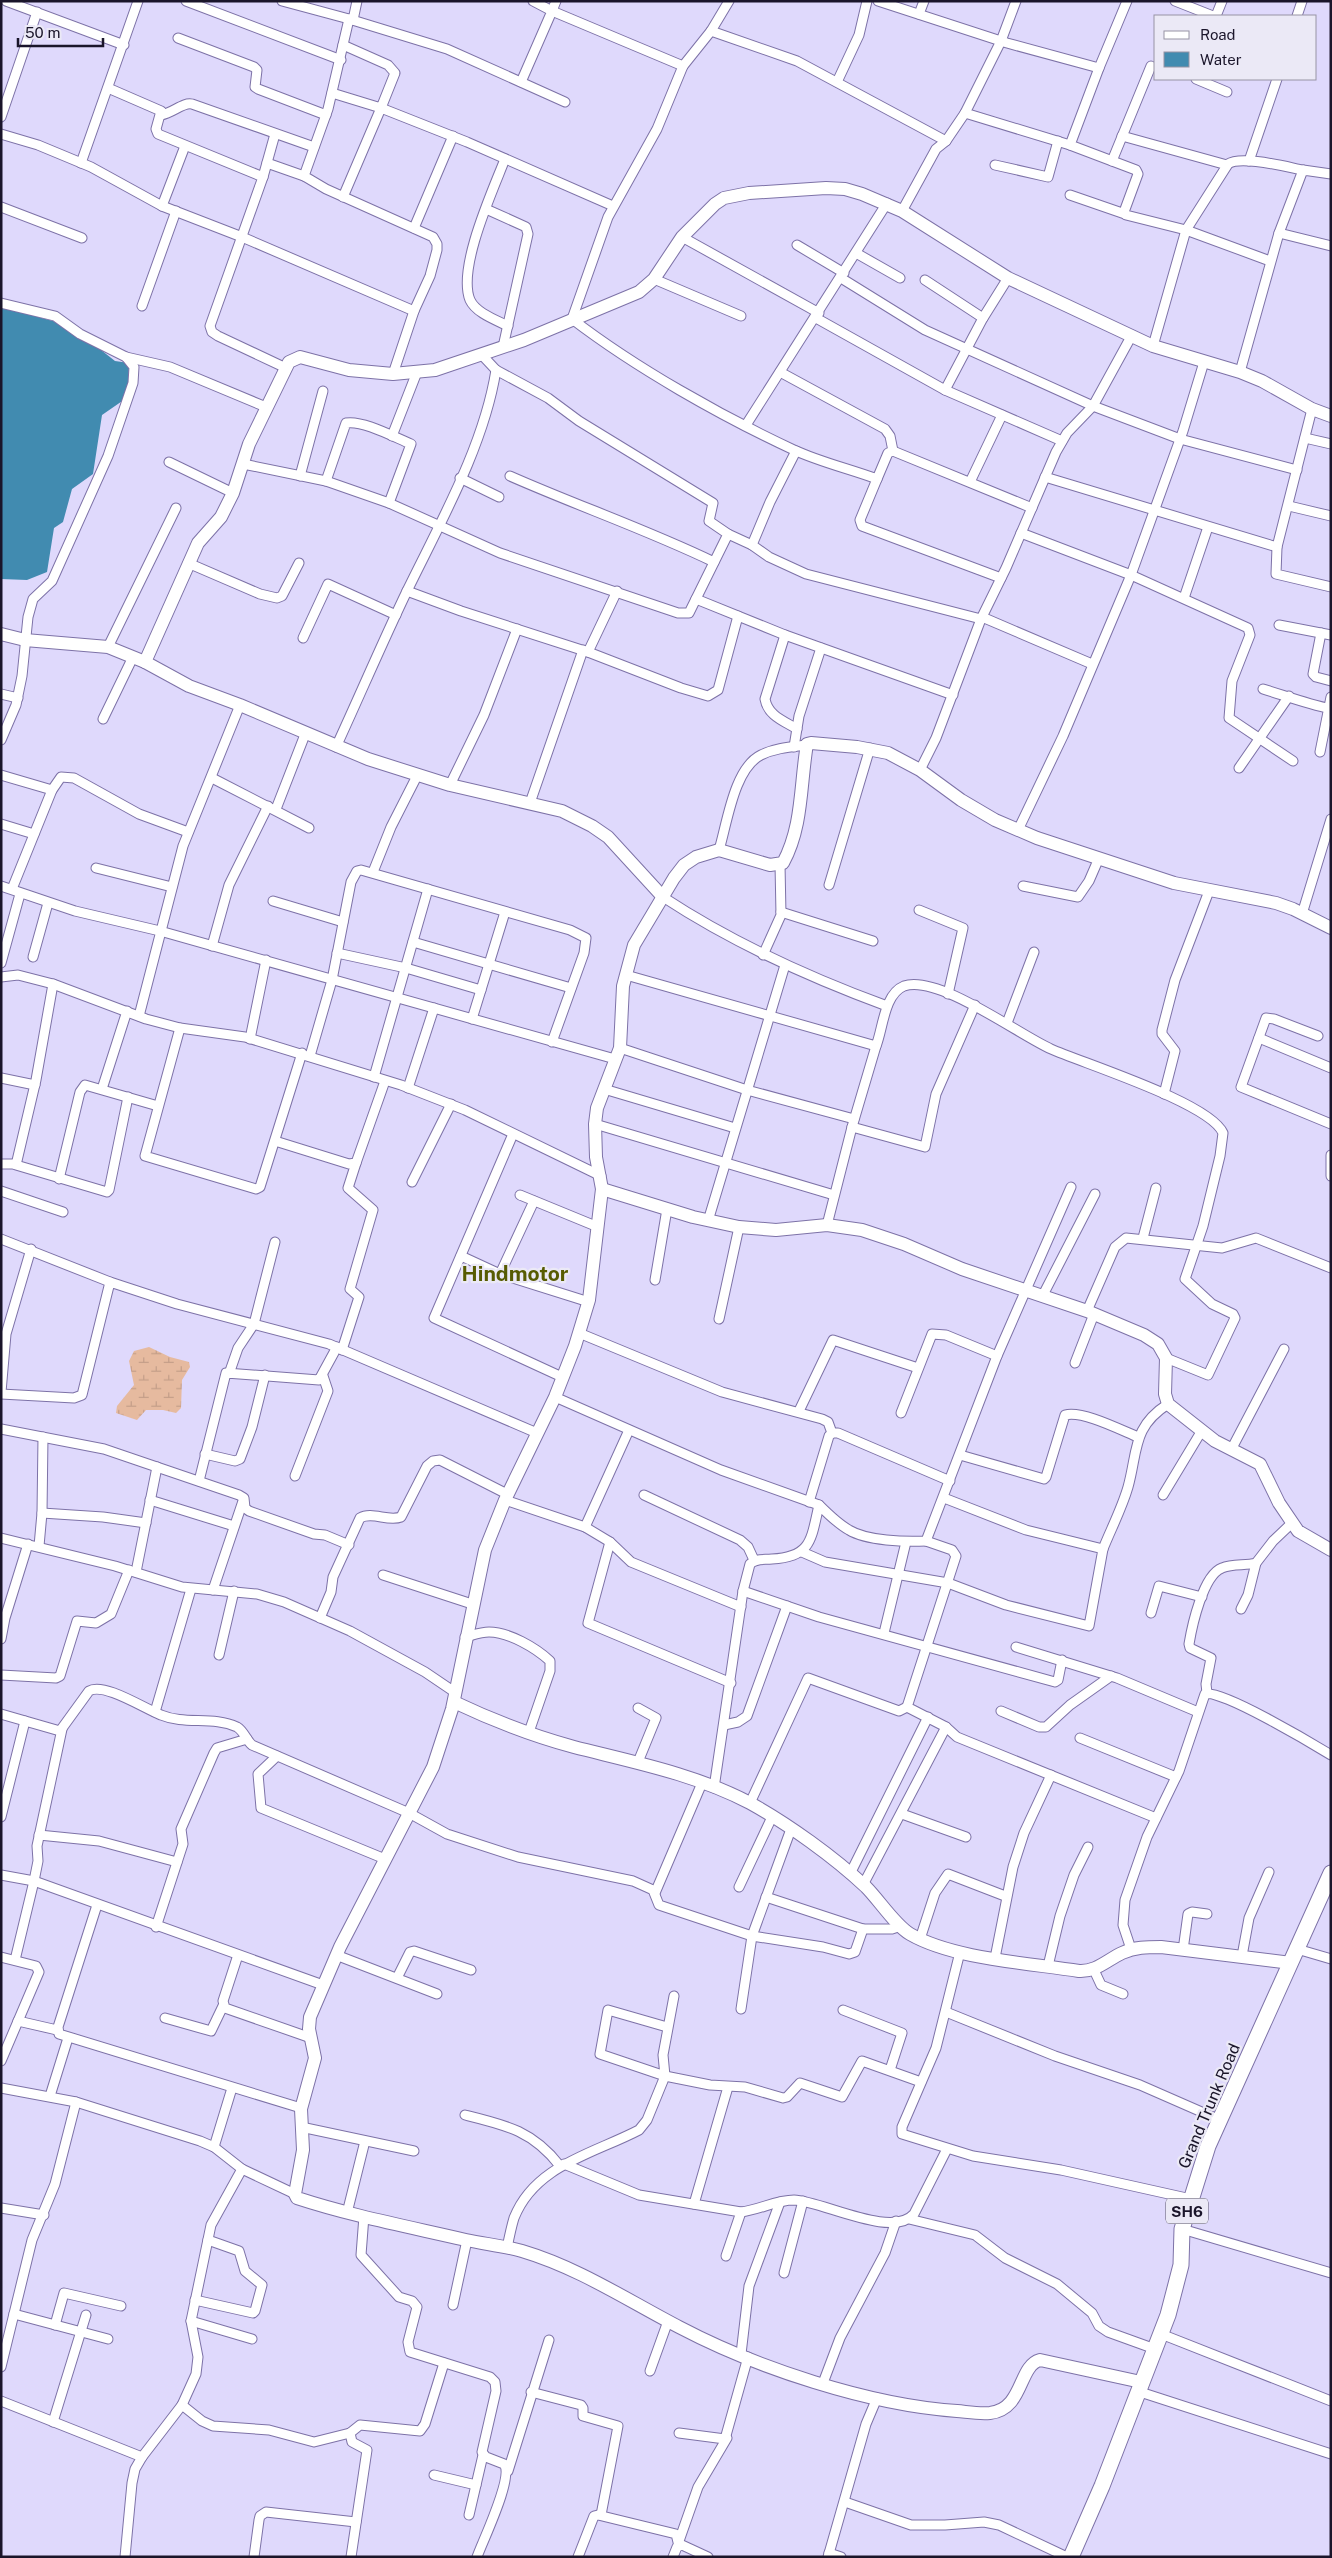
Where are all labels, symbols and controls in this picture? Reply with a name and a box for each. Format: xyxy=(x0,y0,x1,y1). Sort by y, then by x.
scale bar xyxy=(18,15,102,47)
legend xyxy=(1154,15,1317,80)
text: 50 m xyxy=(25,24,60,41)
text: Road xyxy=(1200,26,1236,43)
text: Water xyxy=(1200,51,1242,68)
district label: Hindmotor xyxy=(462,1261,569,1286)
street label: Grand Trunk Road xyxy=(1174,2041,1244,2171)
road number: SH6 xyxy=(1166,2198,1208,2224)

